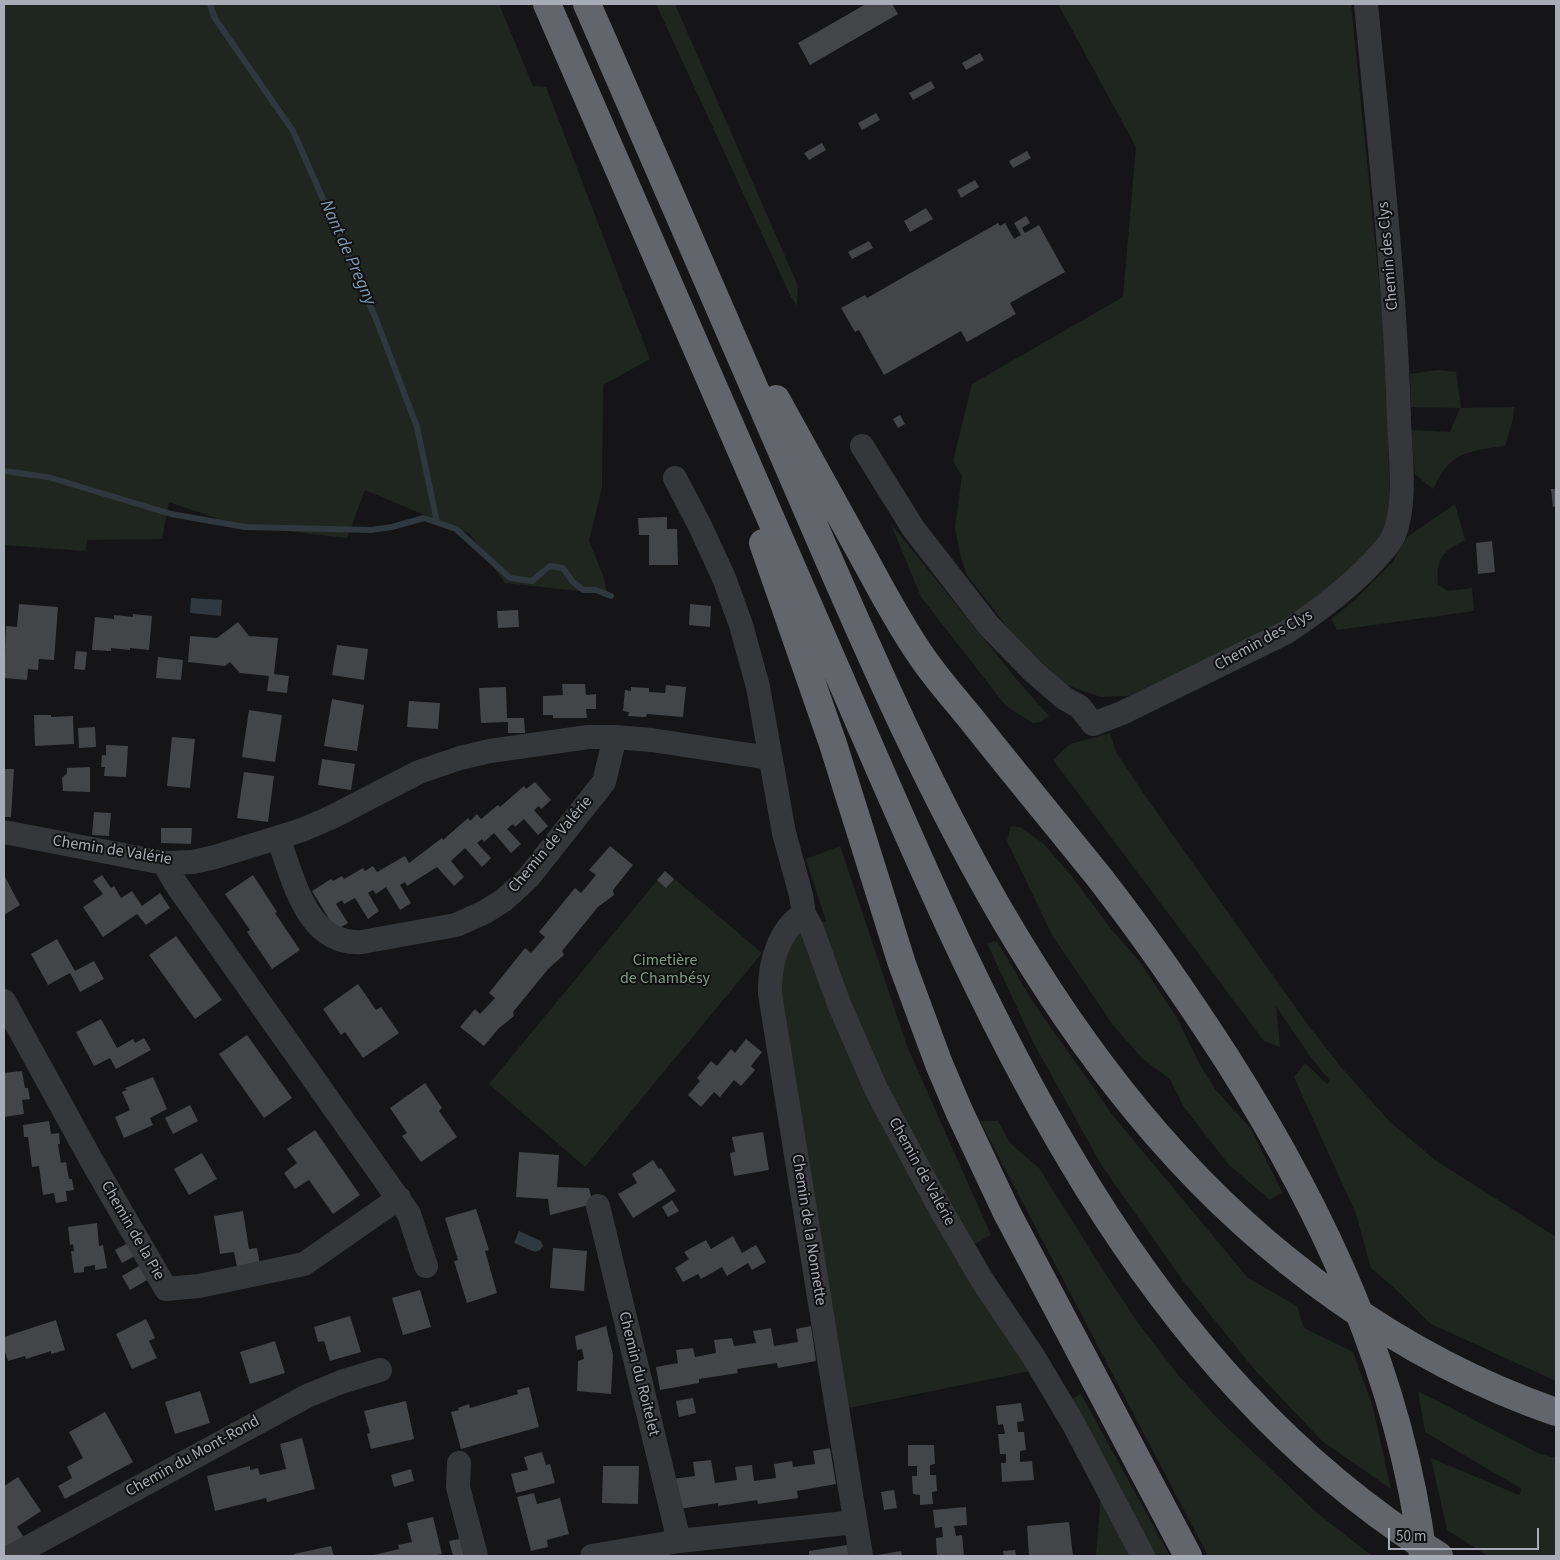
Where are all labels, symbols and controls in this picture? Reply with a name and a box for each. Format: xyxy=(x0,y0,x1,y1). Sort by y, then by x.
water label: Nant de Pregny xyxy=(314,197,380,309)
street label: Chemin des Clys xyxy=(1375,201,1403,311)
street label: Chemin des Clys xyxy=(1212,606,1316,676)
street label: Chemin de Valérie xyxy=(505,793,597,897)
street label: Chemin de Valérie xyxy=(51,832,173,870)
park label: Cimetière de Chambésy xyxy=(620,951,710,989)
street label: Chemin de Valérie xyxy=(883,1115,959,1229)
street label: Chemin de la Nonnette xyxy=(787,1153,829,1307)
street label: Chemin de la Pie xyxy=(96,1178,168,1284)
street label: Chemin du Roitelet xyxy=(613,1310,663,1438)
street label: Chemin du Mont-Rond xyxy=(123,1412,263,1502)
scale bar xyxy=(1390,1518,1541,1550)
text: 50 m xyxy=(1396,1526,1426,1547)

